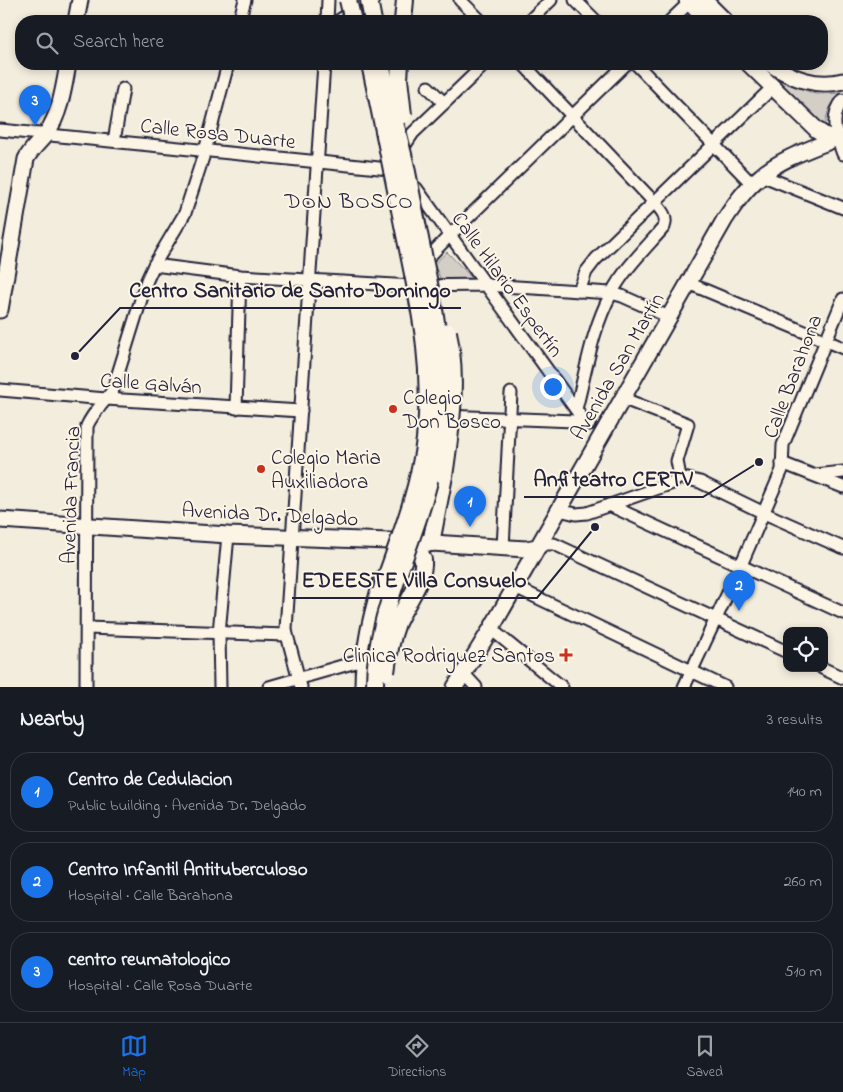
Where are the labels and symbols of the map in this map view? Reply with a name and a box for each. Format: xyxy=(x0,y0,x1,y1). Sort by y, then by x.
pin: 3 xyxy=(19,85,51,126)
street label: Calle Rosa Duarte xyxy=(139,112,298,158)
district label: DON BOSCO xyxy=(283,187,414,219)
street label: Calle Hilario Espertín xyxy=(443,206,570,364)
callout: Centro Sanitario de Santo Domingo xyxy=(120,271,461,308)
text: Centro Sanitario de Santo Domingo xyxy=(129,276,451,309)
street label: Avenida San Martín xyxy=(564,288,673,446)
street label: Calle Barahona xyxy=(756,310,831,443)
street label: Calle Galván xyxy=(99,366,203,404)
your location xyxy=(540,374,566,400)
place label: Colegio Don Bosco xyxy=(402,384,501,438)
marker: Colegio Don Bosco xyxy=(387,403,399,415)
street label: Avenida Francia xyxy=(55,425,89,565)
place label: Colegio Maria Auxiliadora xyxy=(271,444,381,498)
callout: Anfiteatro CERTV xyxy=(524,460,703,497)
marker: Colegio Maria Auxiliadora xyxy=(255,463,267,475)
text: Anfiteatro CERTV xyxy=(533,465,693,497)
pin: 1 xyxy=(454,486,486,527)
street label: Avenida Dr. Delgado xyxy=(181,496,359,538)
callout: EDEESTE Villa Consuelo xyxy=(292,561,537,598)
text: EDEESTE Villa Consuelo xyxy=(302,566,526,598)
pin: 2 xyxy=(723,570,755,611)
place label: Clinica Rodriguez Santos xyxy=(343,642,555,674)
marker: Clinica Rodriguez Santos xyxy=(559,648,573,662)

